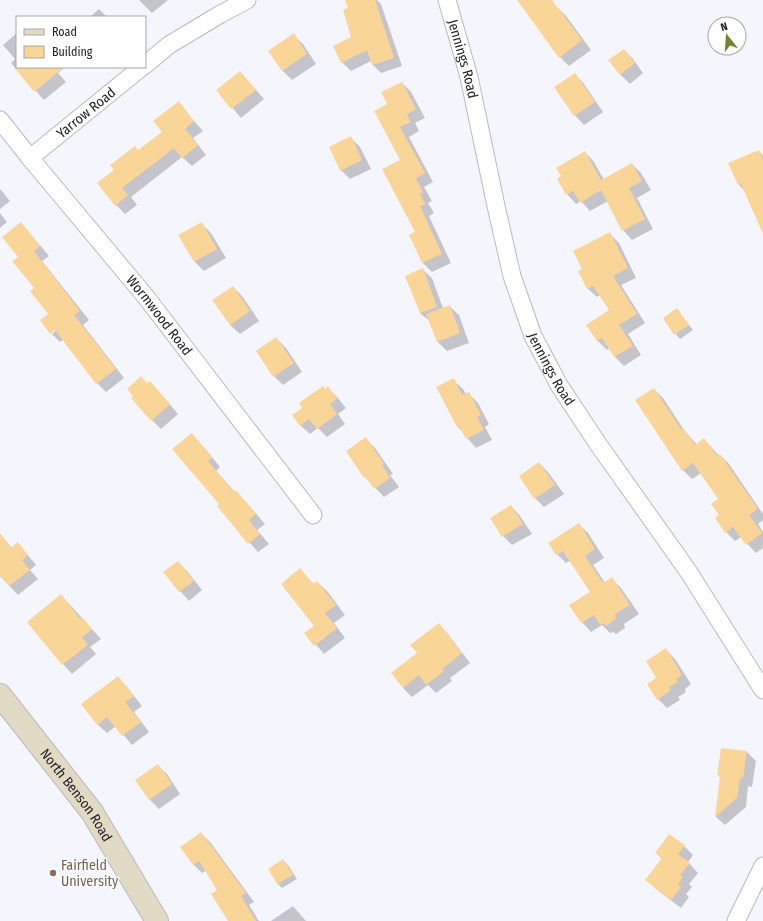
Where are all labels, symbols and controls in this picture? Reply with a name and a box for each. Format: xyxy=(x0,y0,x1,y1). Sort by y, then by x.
legend xyxy=(16,16,146,68)
north arrow xyxy=(707,16,747,56)
street label: Jennings Road xyxy=(444,17,481,100)
text: N xyxy=(719,20,729,34)
text: Road xyxy=(52,25,77,39)
text: Building xyxy=(52,45,93,59)
street label: Yarrow Road xyxy=(53,84,119,142)
street label: Wormwood Road xyxy=(122,272,196,359)
street label: Jennings Road xyxy=(524,331,578,409)
street label: North Benson Road xyxy=(36,745,116,845)
place label: Fairfield University xyxy=(61,857,119,890)
marker: Fairfield University xyxy=(48,868,58,878)

